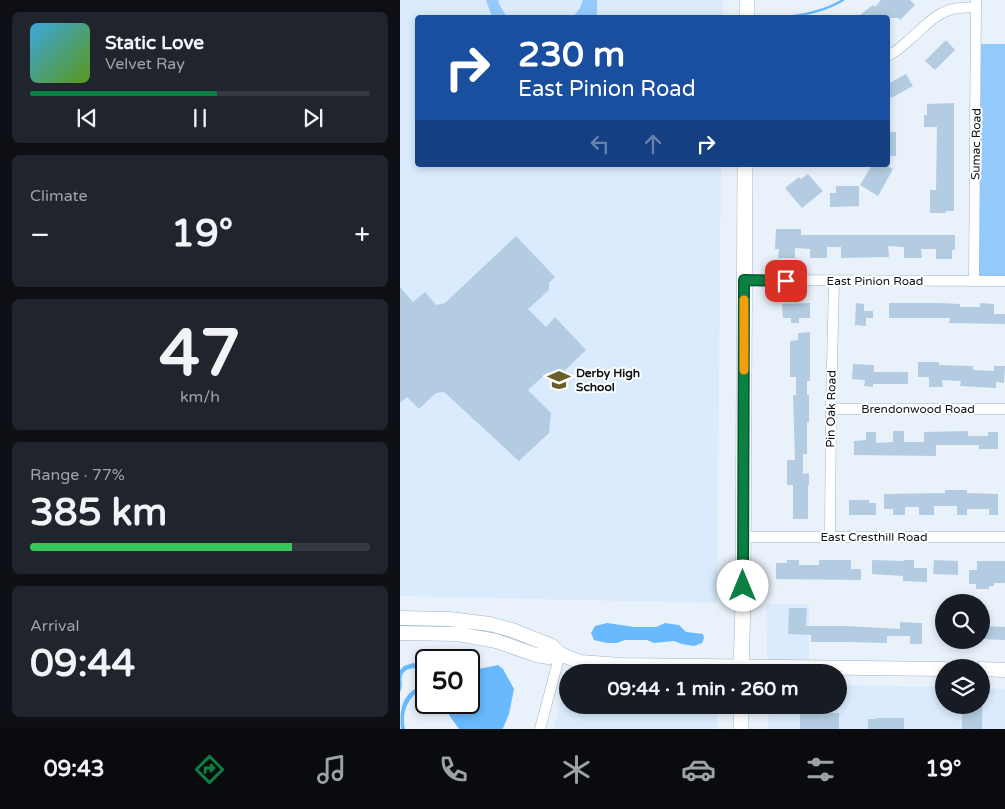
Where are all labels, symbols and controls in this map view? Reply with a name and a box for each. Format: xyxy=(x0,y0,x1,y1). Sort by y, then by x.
text: Static Love xyxy=(105,32,204,54)
text: 230 m xyxy=(518,34,625,76)
icon: right xyxy=(435,35,500,100)
text: Velvet Ray xyxy=(105,54,185,74)
text: East Pinion Road xyxy=(518,76,696,102)
icon: previous xyxy=(73,104,101,132)
icon: pause xyxy=(186,104,214,132)
icon: next xyxy=(299,104,327,132)
street label: Sumac Road xyxy=(968,108,984,180)
icon: left xyxy=(586,130,614,158)
icon: ahead xyxy=(639,130,667,158)
icon: right xyxy=(692,130,720,158)
text: Climate xyxy=(30,186,88,206)
text: 19° xyxy=(171,211,233,257)
text: − xyxy=(30,218,50,252)
text: + xyxy=(354,218,370,252)
pin xyxy=(765,260,807,302)
icon: arrive xyxy=(772,267,800,295)
street label: East Pinion Road xyxy=(827,274,923,288)
text: 47 xyxy=(159,315,241,394)
place label: Derby High School xyxy=(576,366,640,394)
school or university icon: Derby High School xyxy=(546,367,572,393)
street label: Pin Oak Road xyxy=(823,370,839,448)
text: km/h xyxy=(180,387,220,407)
street label: Brendonwood Road xyxy=(861,402,975,416)
text: Range · 77% xyxy=(30,465,125,485)
text: 385 km xyxy=(30,490,167,536)
street label: East Cresthill Road xyxy=(820,530,928,544)
position arrow xyxy=(716,559,768,611)
map controls xyxy=(935,594,990,714)
button: search xyxy=(935,594,990,649)
text: Arrival xyxy=(30,616,79,636)
text: 09:44 xyxy=(30,641,135,687)
speed limit sign: 50 xyxy=(415,649,480,714)
button: layers xyxy=(935,659,990,714)
text: 09:44 · 1 min · 260 m xyxy=(607,678,799,700)
icon: directions xyxy=(192,752,227,787)
icon: music xyxy=(314,752,349,787)
icon: phone xyxy=(436,752,471,787)
icon: climate xyxy=(559,752,594,787)
icon: car xyxy=(681,752,716,787)
icon: filters xyxy=(803,752,838,787)
text: 09:43 xyxy=(44,756,105,782)
text: 19° xyxy=(925,756,961,782)

